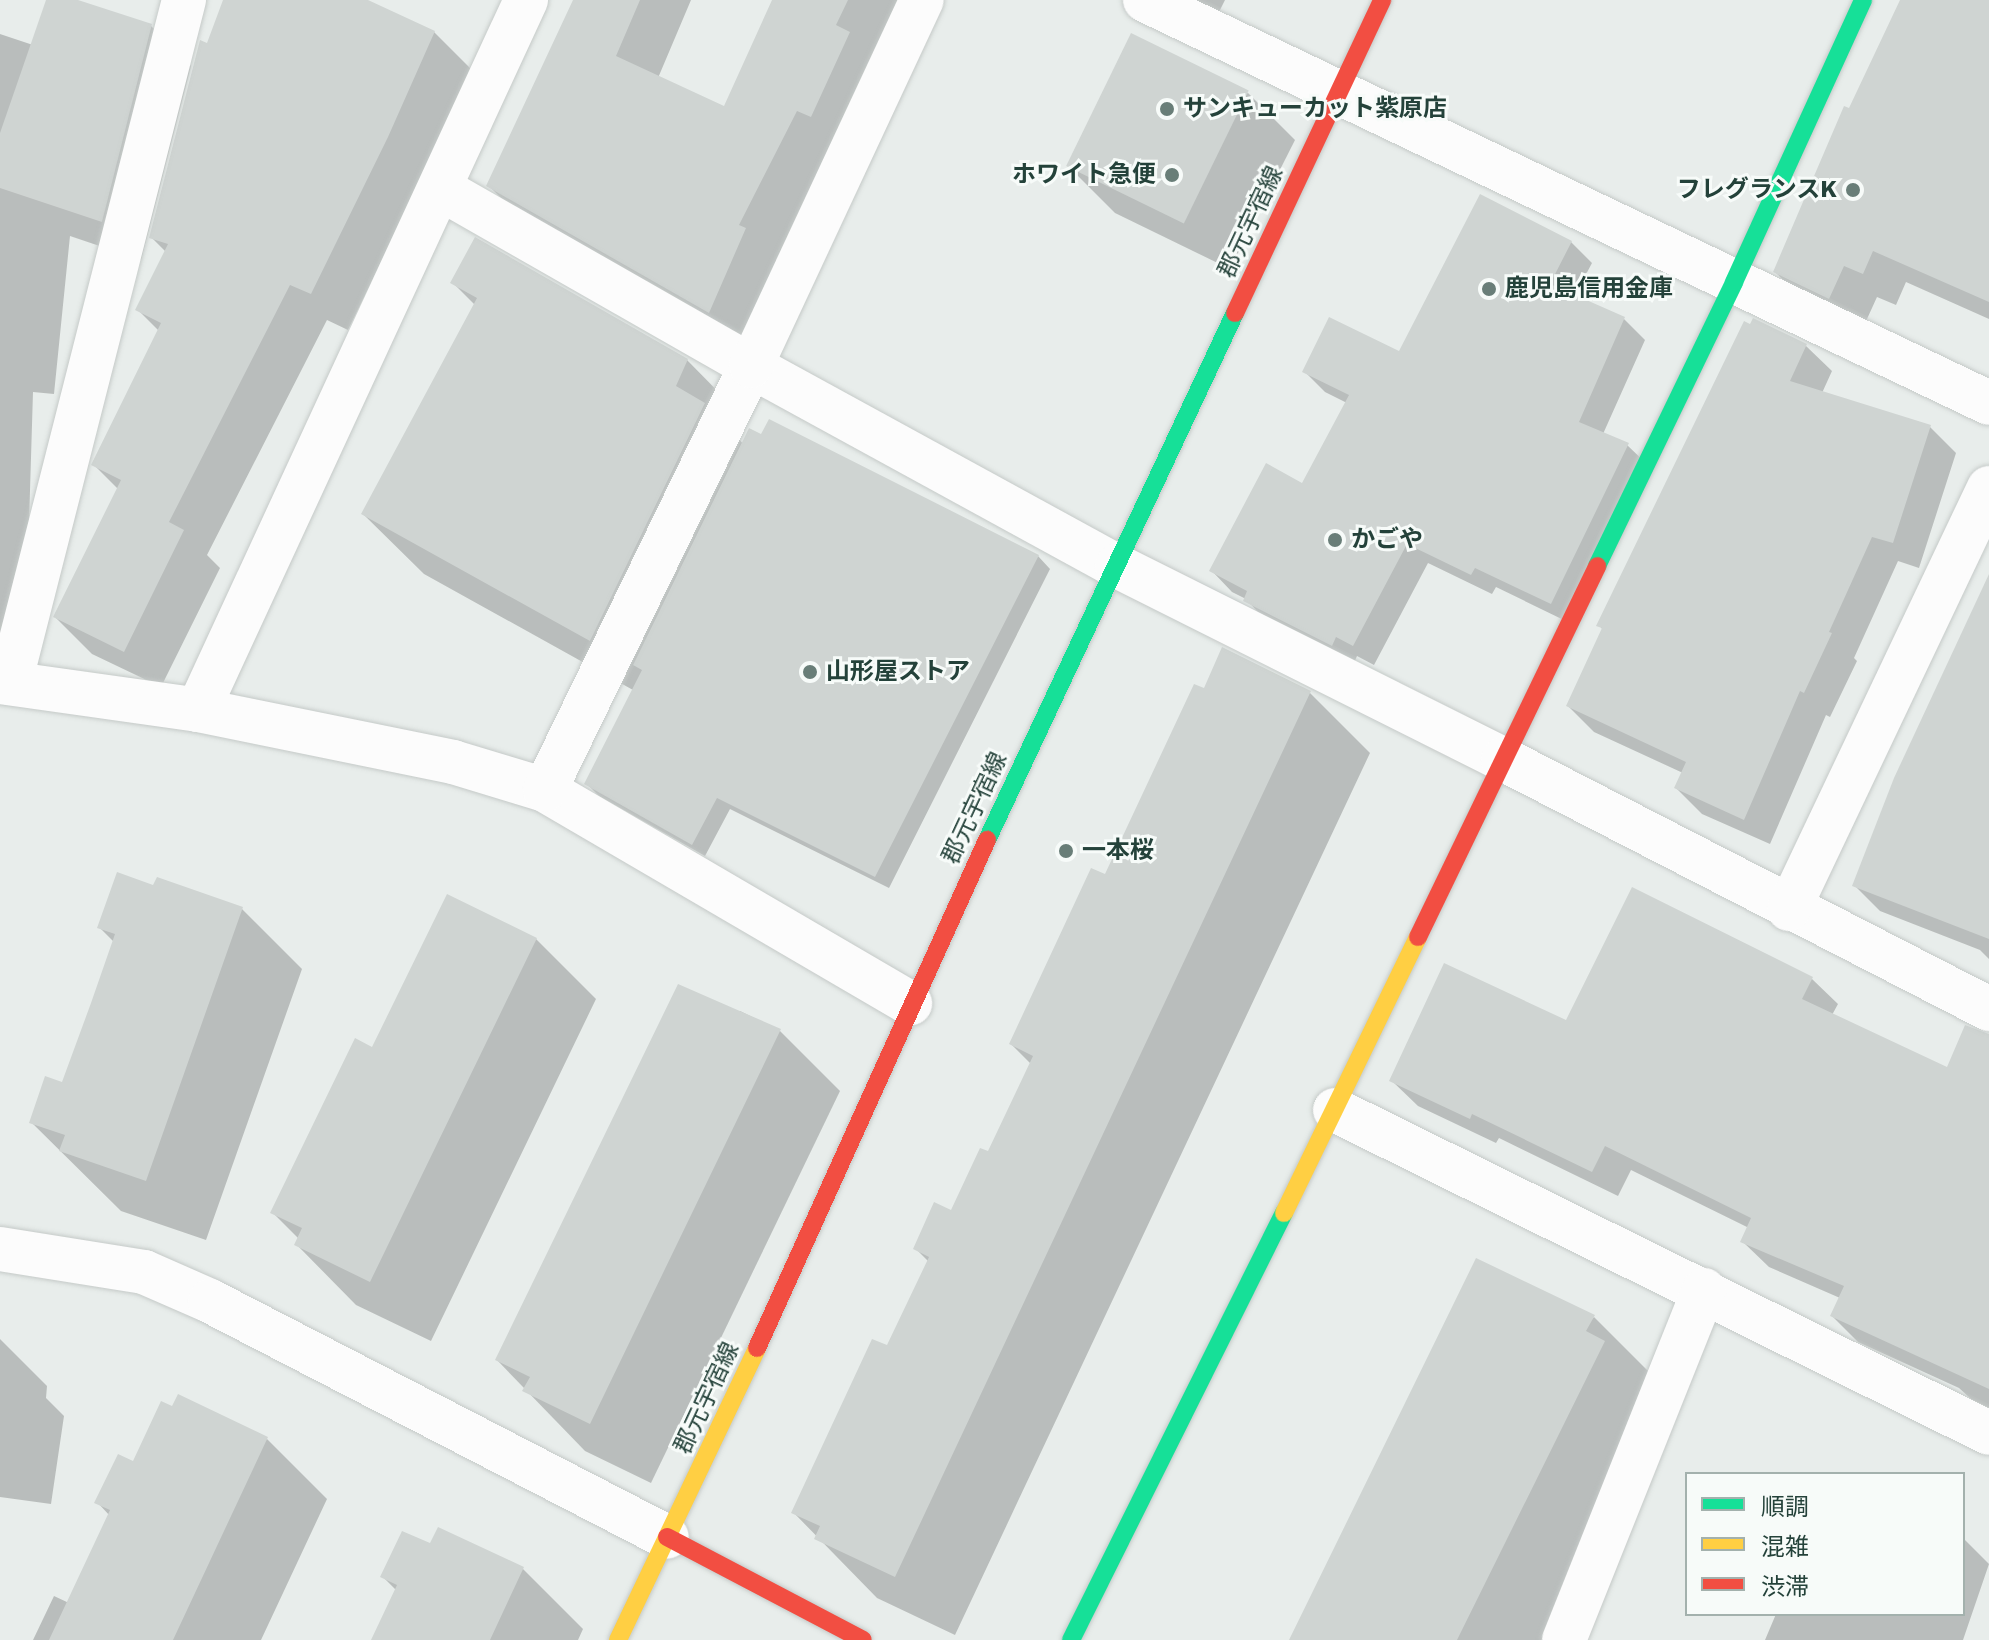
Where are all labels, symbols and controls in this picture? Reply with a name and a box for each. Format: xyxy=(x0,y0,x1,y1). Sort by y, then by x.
place label: サンキューカット紫原店 xyxy=(1183,95,1447,123)
marker: サンキューカット紫原店 xyxy=(1158,100,1176,118)
place label: ホワイト急便 xyxy=(1012,161,1156,189)
street label: 郡元宇宿線 xyxy=(1213,162,1289,282)
marker: ホワイト急便 xyxy=(1163,166,1181,184)
place label: フレグランスK xyxy=(1676,176,1837,204)
marker: フレグランスK xyxy=(1844,181,1862,199)
place label: 鹿児島信用金庫 xyxy=(1505,275,1673,303)
marker: 鹿児島信用金庫 xyxy=(1480,280,1498,298)
place label: かごや xyxy=(1351,526,1423,554)
marker: かごや xyxy=(1326,531,1344,549)
place label: 山形屋ストア xyxy=(826,658,970,686)
marker: 山形屋ストア xyxy=(801,663,819,681)
street label: 郡元宇宿線 xyxy=(937,748,1013,868)
place label: 一本桜 xyxy=(1082,837,1154,865)
marker: 一本桜 xyxy=(1057,842,1075,860)
street label: 郡元宇宿線 xyxy=(669,1338,745,1458)
legend xyxy=(1685,1472,1965,1616)
text: 順調 xyxy=(1761,1493,1809,1521)
text: 混雑 xyxy=(1761,1533,1809,1561)
text: 渋滞 xyxy=(1761,1573,1809,1601)

